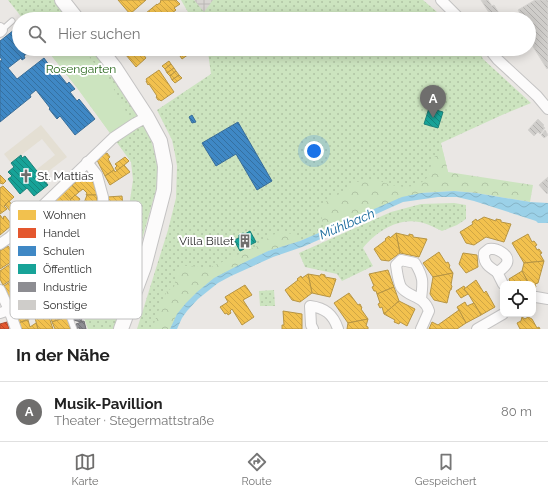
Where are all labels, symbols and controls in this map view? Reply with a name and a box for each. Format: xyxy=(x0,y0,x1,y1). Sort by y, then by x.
search box xyxy=(12,12,536,56)
icon: search xyxy=(26,23,48,45)
text: Hier suchen xyxy=(58,25,141,43)
park label: Rosengarten xyxy=(46,62,116,76)
pin: A xyxy=(420,85,446,118)
your location xyxy=(304,141,324,161)
church icon: St. Mattias xyxy=(18,168,34,184)
place label: St. Mattias xyxy=(37,169,94,183)
legend xyxy=(10,201,142,319)
water label: Mühlbach xyxy=(317,206,377,242)
text: Wohnen xyxy=(43,209,86,222)
text: Handel xyxy=(43,227,80,240)
building icon: Villa Billet xyxy=(237,233,253,249)
place label: Villa Billet xyxy=(179,234,234,248)
text: Schulen xyxy=(43,245,85,258)
text: Öffentlich xyxy=(43,263,92,276)
text: Industrie xyxy=(43,281,88,294)
map controls xyxy=(500,281,536,317)
button: locate xyxy=(500,281,536,317)
text: Sonstige xyxy=(43,299,88,312)
text: In der Nähe xyxy=(16,345,110,365)
text: Musik-Pavillion xyxy=(54,395,163,413)
text: A xyxy=(25,404,33,419)
text: 80 m xyxy=(501,404,532,419)
text: Theater · Stegermattstraße xyxy=(54,413,214,428)
tab: Karte xyxy=(72,451,99,488)
tab: Route xyxy=(242,451,272,488)
tab: Gespeichert xyxy=(415,451,476,488)

